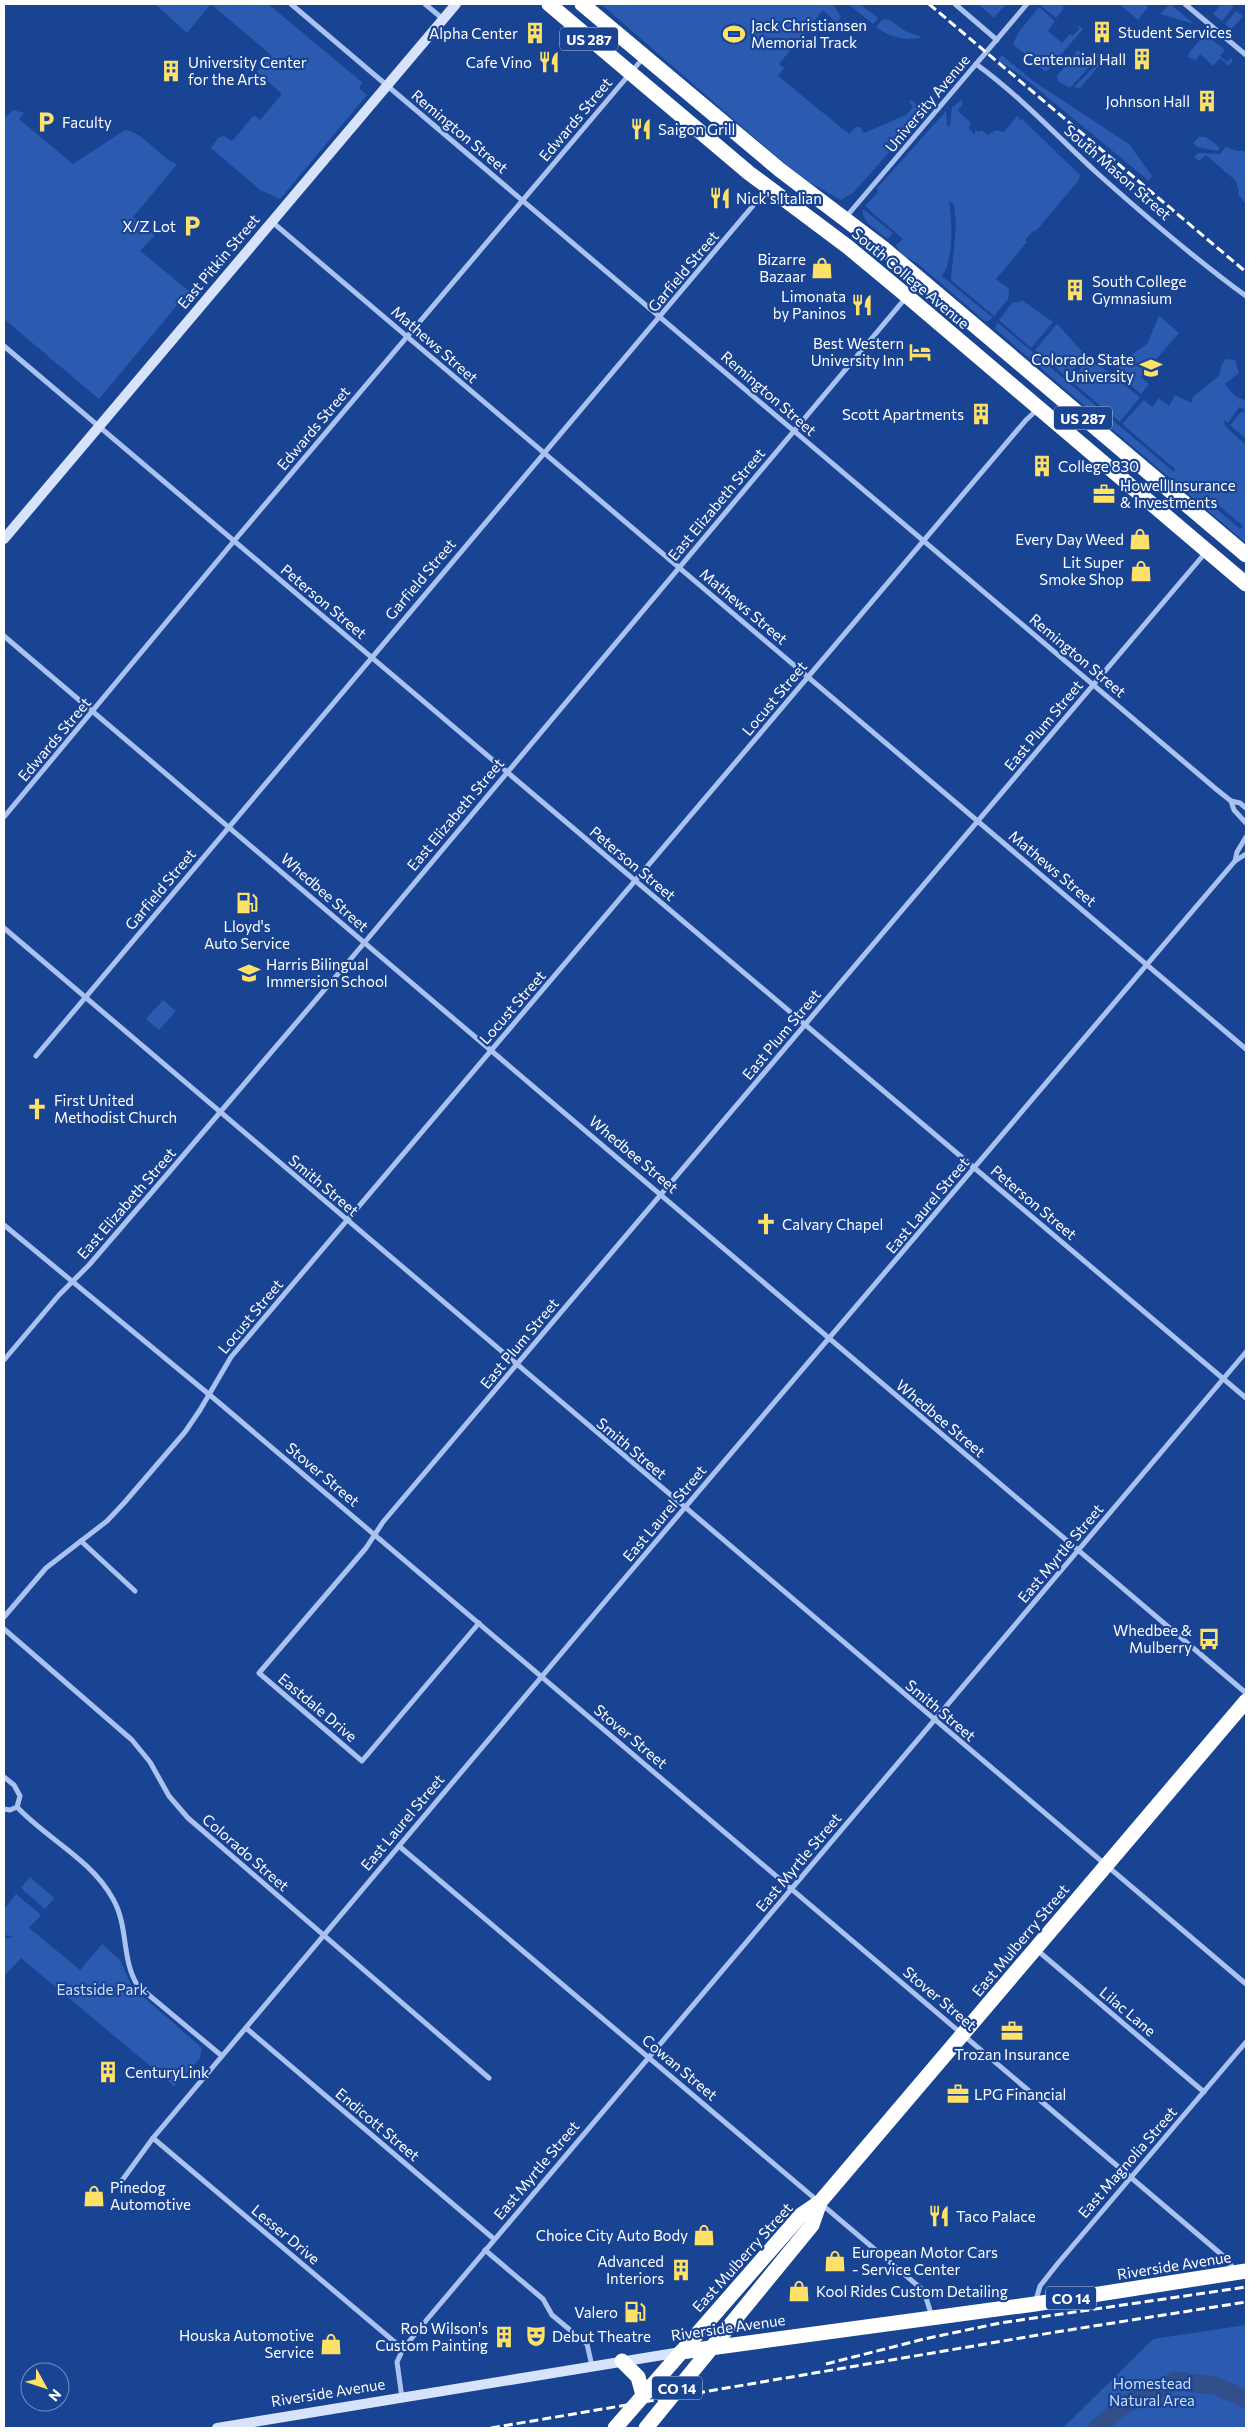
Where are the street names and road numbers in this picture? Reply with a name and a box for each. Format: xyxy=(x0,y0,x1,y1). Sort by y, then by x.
road number: US 287 xyxy=(560,28,618,50)
street label: University Avenue xyxy=(881,50,973,155)
street label: Edwards Street xyxy=(535,73,615,165)
street label: Remington Street xyxy=(408,86,512,176)
street label: South Mason Street xyxy=(1061,121,1175,223)
street label: East Pitkin Street xyxy=(173,210,263,312)
street label: South College Avenue xyxy=(849,224,973,332)
street label: Garfield Street xyxy=(644,227,722,315)
street label: Mathews Street xyxy=(388,302,482,386)
street label: Remington Street xyxy=(718,347,820,439)
street label: Edwards Street xyxy=(273,382,353,474)
road number: US 287 xyxy=(1054,406,1112,429)
street label: East Elizabeth Street xyxy=(664,444,768,564)
street label: Garfield Street xyxy=(381,535,459,623)
street label: Peterson Street xyxy=(278,560,370,642)
street label: Mathews Street xyxy=(697,564,791,648)
street label: Remington Street xyxy=(1026,610,1130,700)
street label: Locust Street xyxy=(738,657,810,739)
street label: East Plum Street xyxy=(1000,676,1086,774)
street label: Edwards Street xyxy=(14,693,94,785)
street label: East Elizabeth Street xyxy=(403,754,507,874)
street label: Peterson Street xyxy=(587,822,679,904)
street label: Mathews Street xyxy=(1006,826,1100,910)
street label: Garfield Street xyxy=(121,845,199,933)
street label: Whedbee Street xyxy=(277,849,373,935)
street label: Locust Street xyxy=(475,967,549,1047)
street label: East Plum Street xyxy=(738,985,824,1083)
street label: Whedbee Street xyxy=(586,1112,682,1196)
street label: East Elizabeth Street xyxy=(73,1144,179,1262)
street label: Smith Street xyxy=(285,1151,363,1219)
street label: East Laurel Street xyxy=(882,1153,972,1257)
street label: Peterson Street xyxy=(988,1161,1080,1243)
street label: Locust Street xyxy=(214,1275,286,1357)
street label: East Plum Street xyxy=(476,1294,562,1392)
street label: Whedbee Street xyxy=(893,1376,989,1460)
street label: Smith Street xyxy=(593,1414,671,1482)
street label: Stover Street xyxy=(283,1438,363,1510)
street label: East Laurel Street xyxy=(619,1461,709,1565)
street label: East Myrtle Street xyxy=(1013,1500,1107,1606)
street label: Eastdale Drive xyxy=(275,1669,361,1745)
street label: Smith Street xyxy=(902,1676,980,1744)
street label: Stover Street xyxy=(591,1700,671,1772)
street label: East Laurel Street xyxy=(357,1770,447,1874)
street label: East Myrtle Street xyxy=(751,1809,845,1915)
street label: Colorado Street xyxy=(199,1810,293,1894)
street label: East Mulberry Street xyxy=(968,1880,1072,2000)
street label: Stover Street xyxy=(900,1962,980,2034)
street label: Lilac Lane xyxy=(1096,1982,1160,2040)
street label: Cowan Street xyxy=(639,2030,721,2104)
street label: Endicott Street xyxy=(332,2084,424,2164)
street label: East Magnolia Street xyxy=(1074,2103,1180,2221)
street label: East Myrtle Street xyxy=(489,2117,583,2223)
street label: East Mulberry Street xyxy=(688,2199,796,2315)
street label: Lesser Drive xyxy=(248,2200,324,2268)
street label: Riverside Avenue xyxy=(1116,2247,1232,2283)
road number: CO 14 xyxy=(1046,2286,1096,2310)
street label: Riverside Avenue xyxy=(670,2310,786,2344)
street label: Riverside Avenue xyxy=(270,2374,386,2410)
road number: CO 14 xyxy=(652,2376,702,2400)

